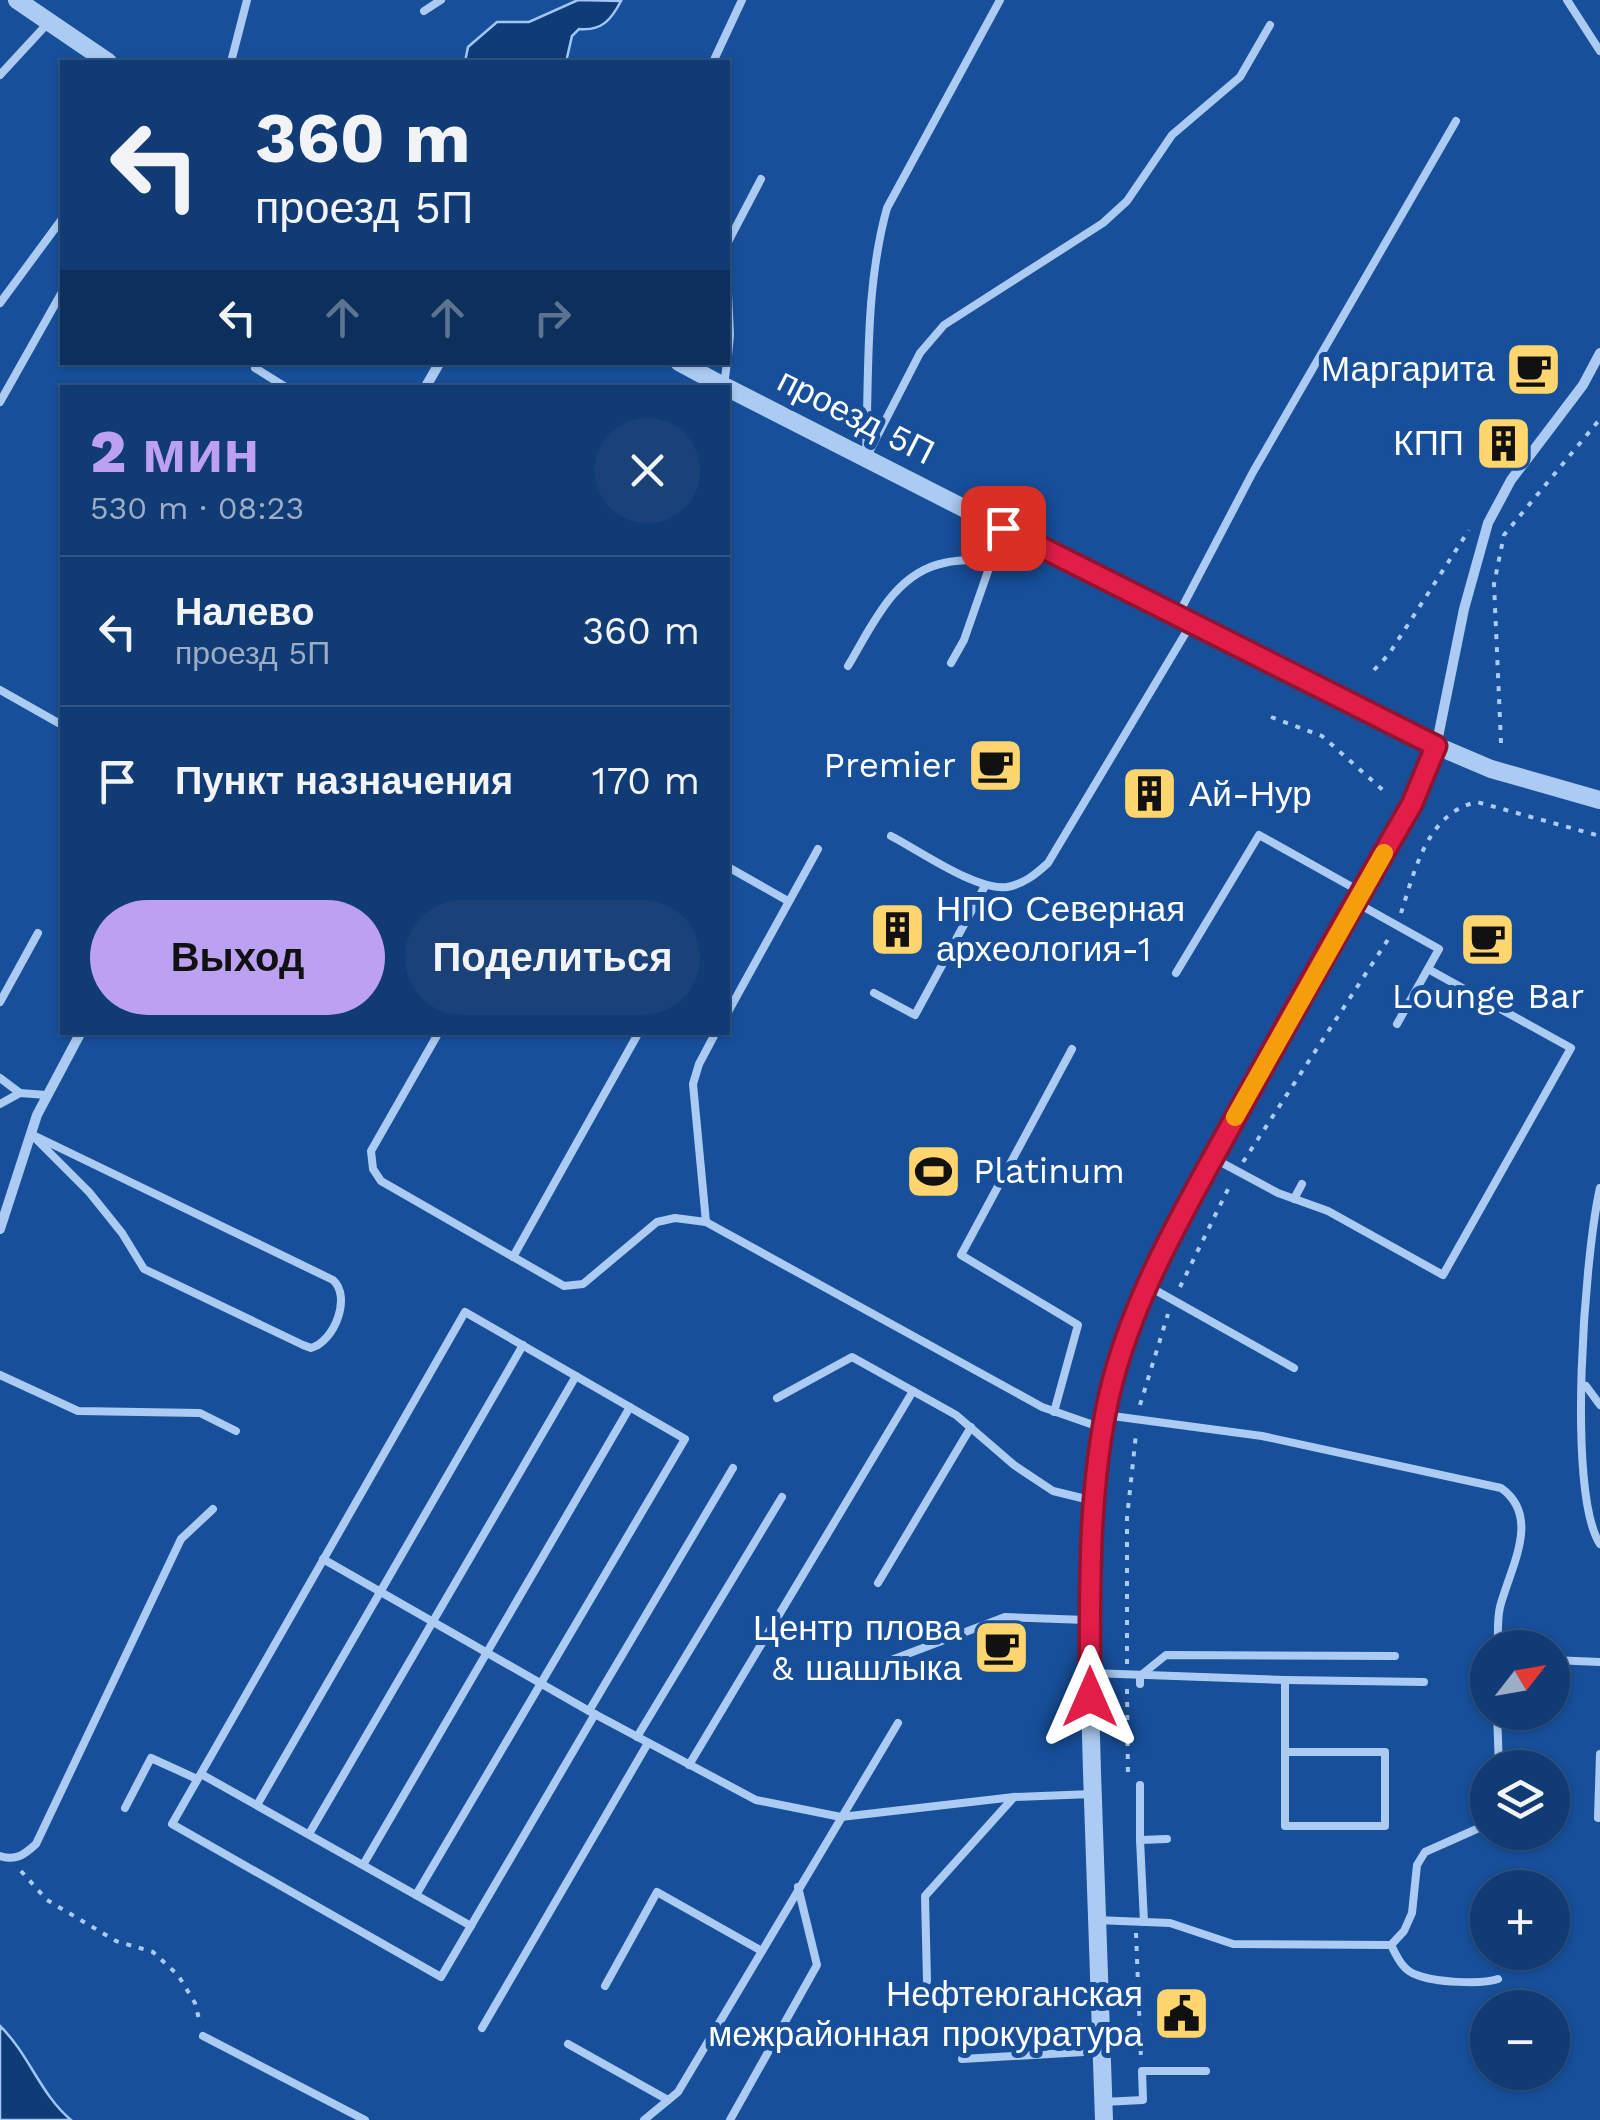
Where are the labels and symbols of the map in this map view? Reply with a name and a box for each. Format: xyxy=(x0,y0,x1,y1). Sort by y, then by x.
cafe icon: Маргарита xyxy=(1504,339,1564,399)
place label: Маргарита xyxy=(1321,348,1496,390)
street label: проезд 5П xyxy=(771,359,941,473)
building icon: КПП xyxy=(1473,413,1533,473)
place label: КПП xyxy=(1393,422,1464,464)
pin xyxy=(961,486,1046,571)
cafe icon: Premier xyxy=(965,735,1025,795)
place label: Premier xyxy=(824,744,956,786)
building icon: Ай-Нур xyxy=(1120,764,1180,824)
place label: Ай-Нур xyxy=(1189,773,1312,815)
place label: НПО Северная археология-1 xyxy=(936,888,1185,970)
building icon: НПО Северная археология-1 xyxy=(867,899,927,959)
cafe icon: Lounge Bar xyxy=(1458,910,1518,970)
place label: Lounge Bar xyxy=(1392,975,1584,1017)
sports icon: Platinum xyxy=(904,1141,964,1201)
place label: Platinum xyxy=(973,1150,1125,1192)
place label: Центр плова & шашлыка xyxy=(753,1607,963,1689)
cafe icon: Центр плова & шашлыка xyxy=(971,1618,1031,1678)
north arrow xyxy=(1470,1630,1570,1730)
position arrow xyxy=(1038,1645,1142,1749)
place label: Нефтеюганская межрайонная прокуратура xyxy=(708,1973,1144,2055)
public building icon: Нефтеюганская межрайонная прокуратура xyxy=(1152,1984,1212,2044)

